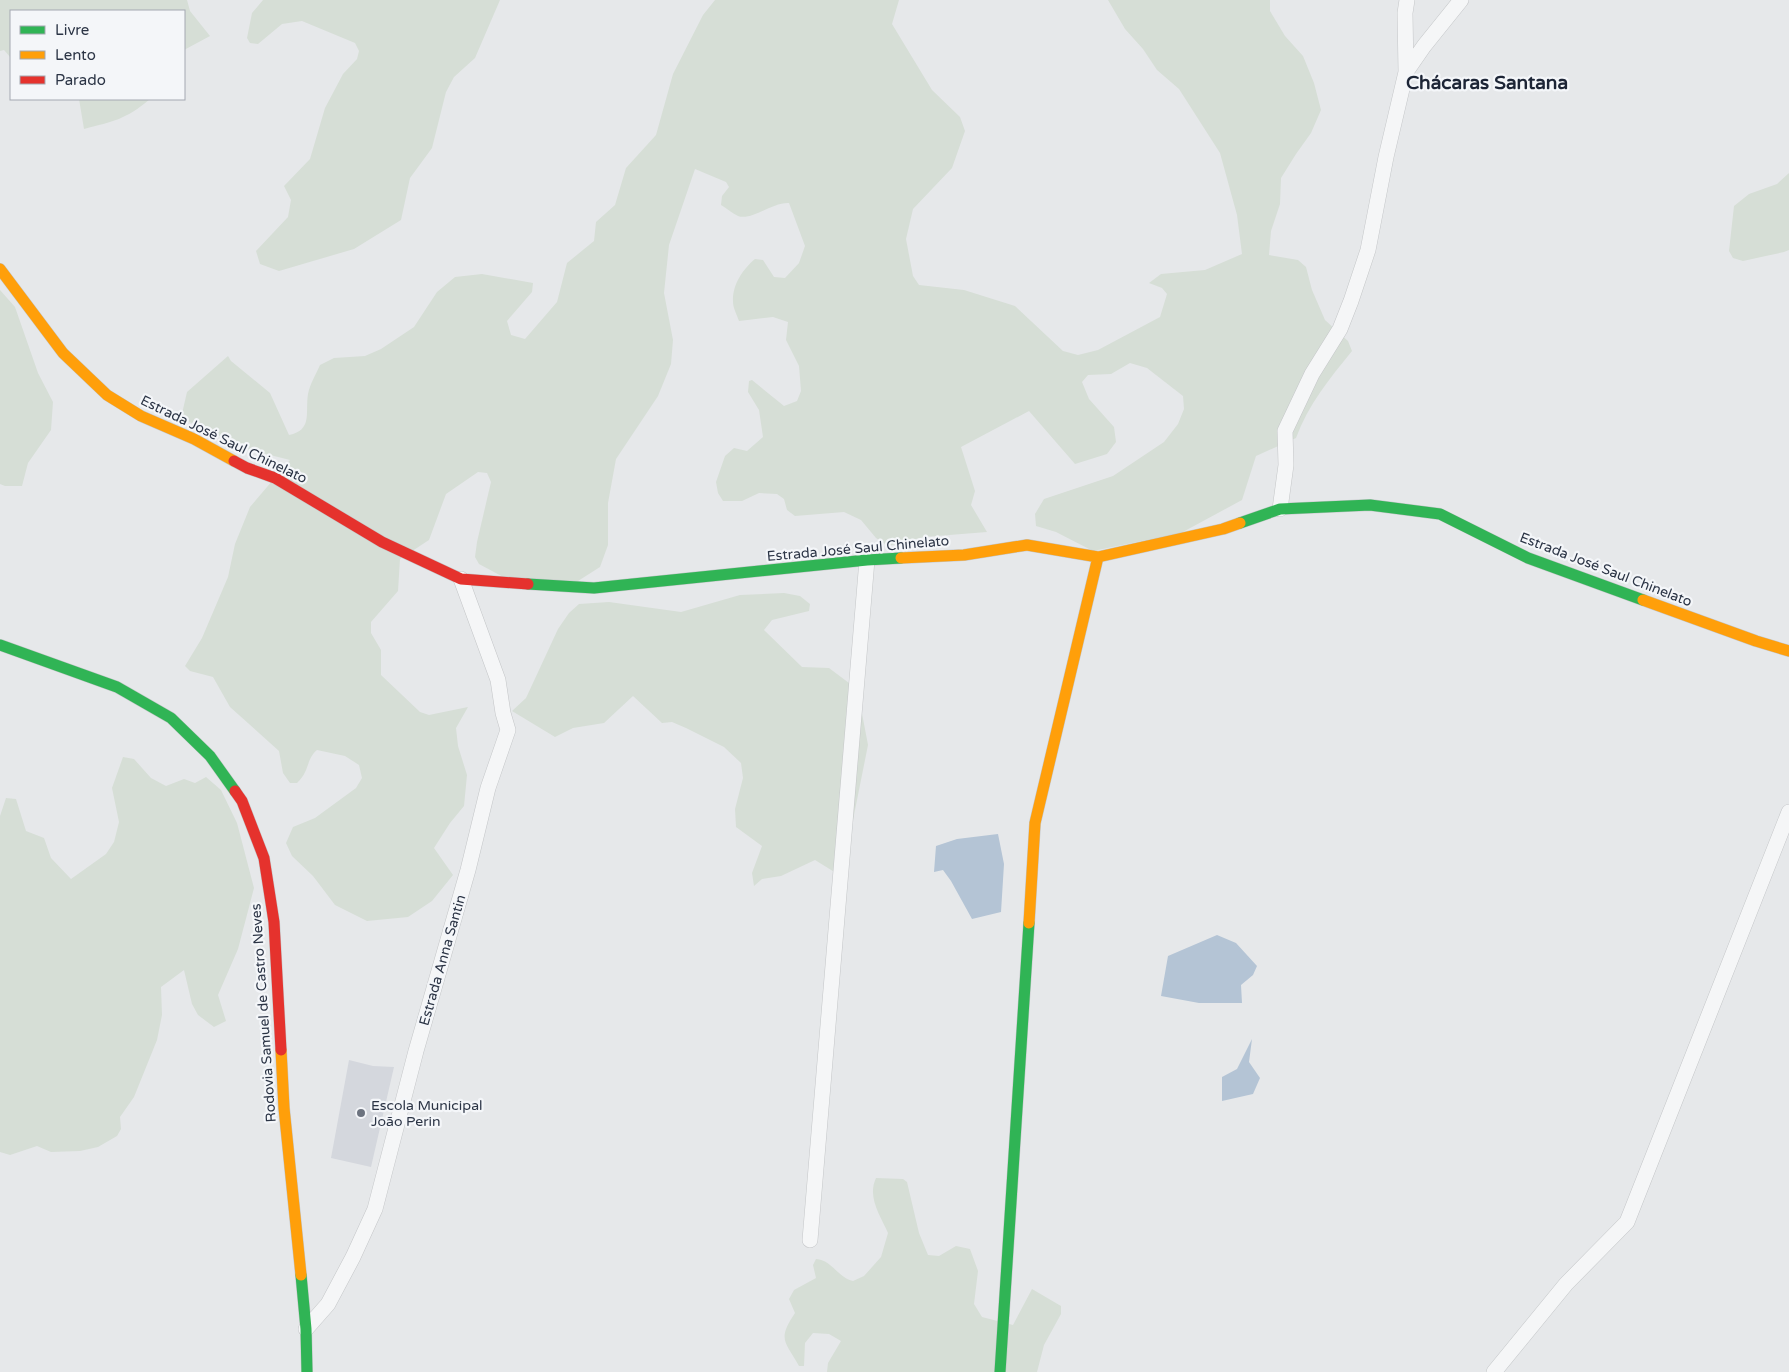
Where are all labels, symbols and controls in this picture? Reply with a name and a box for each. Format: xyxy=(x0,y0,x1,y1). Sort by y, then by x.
legend xyxy=(10,10,185,100)
text: Livre xyxy=(55,21,89,39)
text: Lento xyxy=(55,46,96,64)
text: Parado xyxy=(55,71,106,89)
district label: Chácaras Santana xyxy=(1406,72,1568,94)
street label: Estrada José Saul Chinelato xyxy=(138,392,310,487)
street label: Estrada José Saul Chinelato xyxy=(1517,529,1694,610)
street label: Estrada José Saul Chinelato xyxy=(766,532,950,565)
street label: Estrada Anna Santin xyxy=(416,893,469,1028)
street label: Rodovia Samuel de Castro Neves xyxy=(247,903,280,1123)
place label: Escola Municipal João Perin xyxy=(371,1097,483,1130)
marker: Escola Municipal João Perin xyxy=(355,1107,367,1119)

